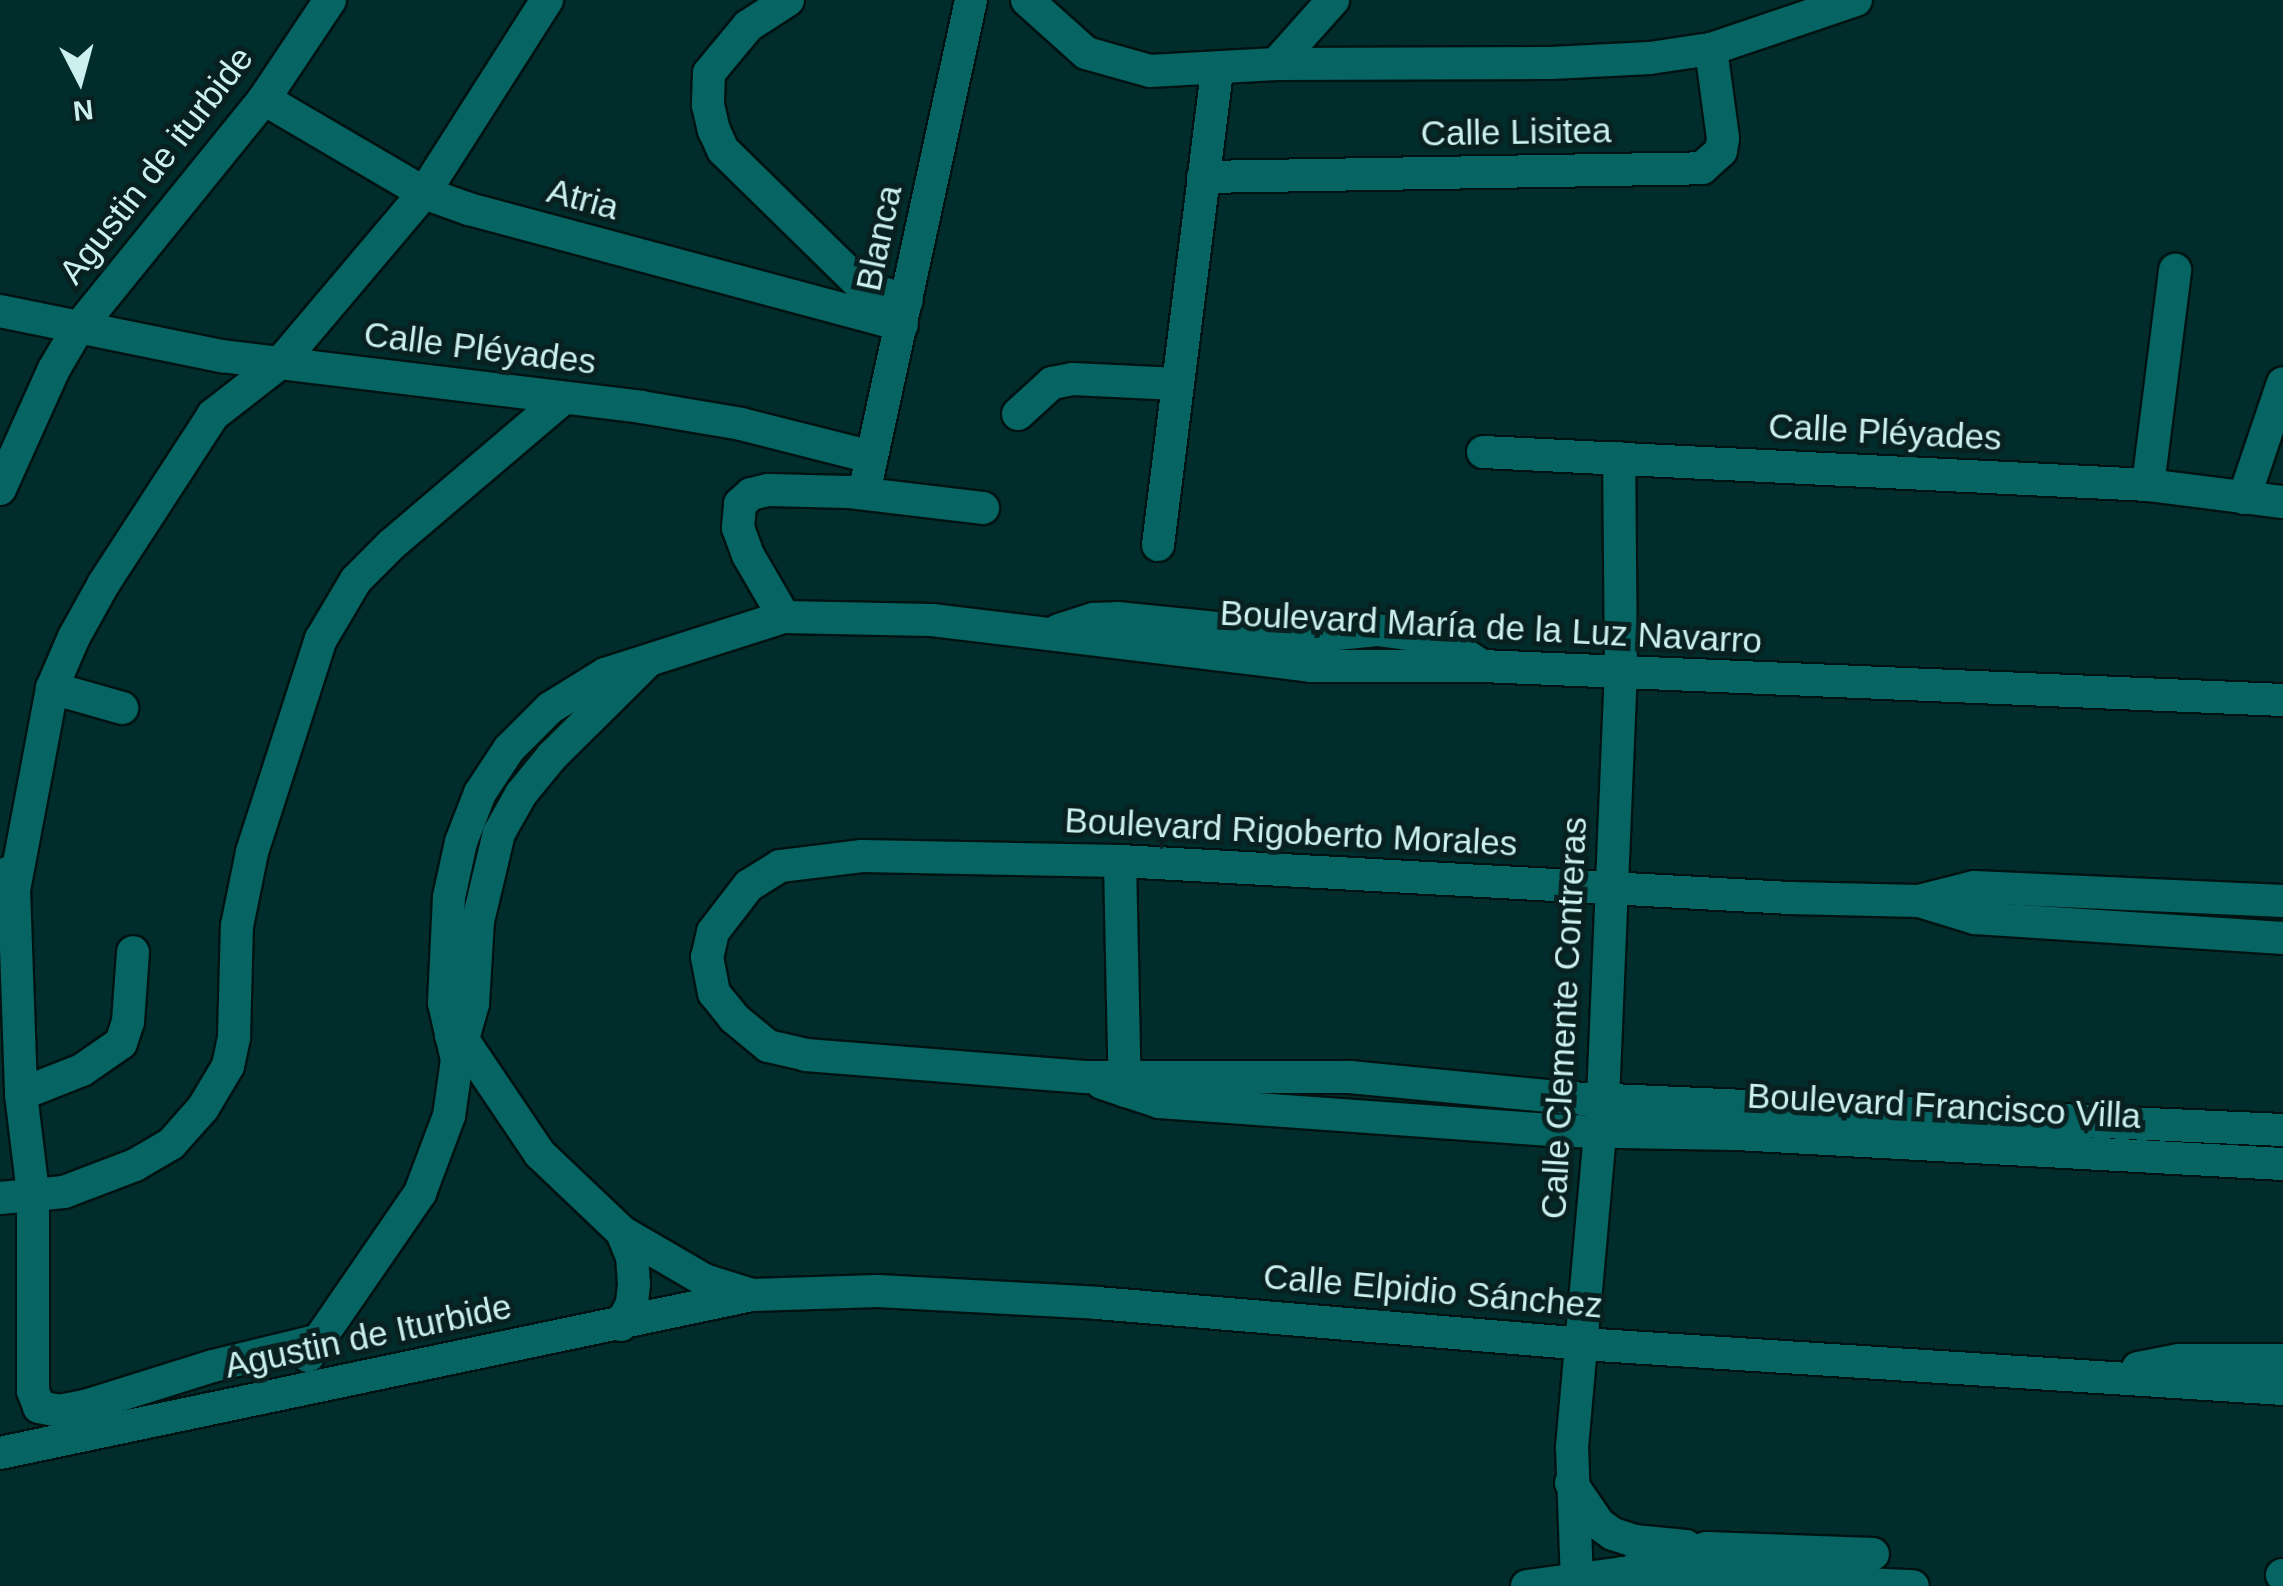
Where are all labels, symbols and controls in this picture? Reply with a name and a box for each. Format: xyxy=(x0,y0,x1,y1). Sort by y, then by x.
north arrow xyxy=(30,30,130,130)
street label: Agustin de iturbide xyxy=(50,38,262,292)
text: N xyxy=(72,94,95,127)
street label: Calle Lisitea xyxy=(1420,109,1612,155)
street label: Atria xyxy=(543,169,623,229)
street label: Blanca xyxy=(847,181,911,295)
street label: Calle Pléyades xyxy=(362,313,598,383)
street label: Calle Pléyades xyxy=(1767,405,2003,459)
street label: Boulevard María de la Luz Navarro xyxy=(1219,592,1763,662)
street label: Boulevard Rigoberto Morales xyxy=(1064,799,1518,865)
street label: Calle Clemente Contreras xyxy=(1532,816,1596,1220)
street label: Boulevard Francisco Villa xyxy=(1746,1075,2142,1137)
street label: Calle Elpidio Sánchez xyxy=(1262,1255,1604,1327)
street label: Agustin de Iturbide xyxy=(221,1285,515,1387)

